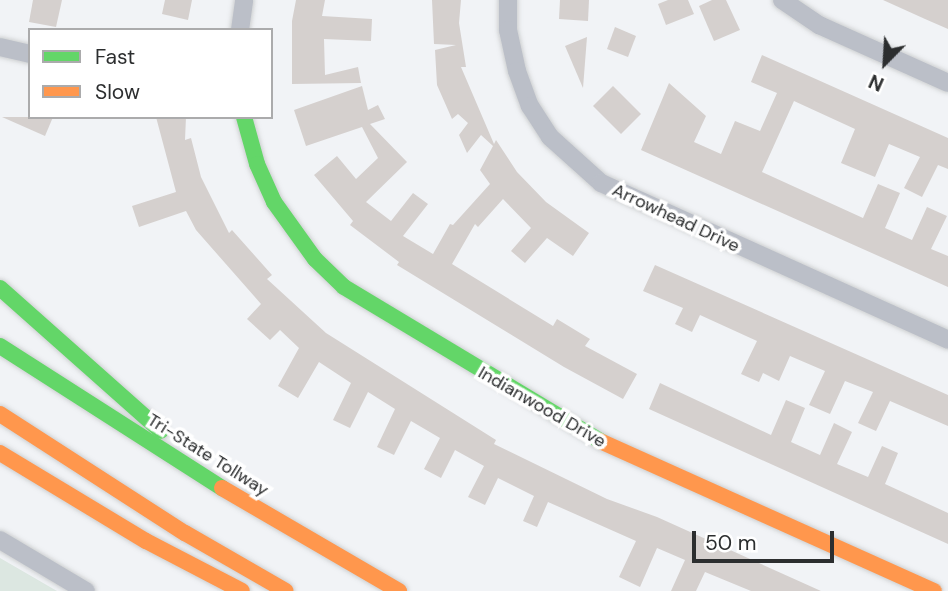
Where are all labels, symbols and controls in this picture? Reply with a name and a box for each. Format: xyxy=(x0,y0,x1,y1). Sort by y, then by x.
legend xyxy=(28,28,273,119)
north arrow xyxy=(850,28,920,98)
text: Fast xyxy=(95,43,135,71)
text: N xyxy=(865,68,888,97)
text: Slow xyxy=(95,78,140,106)
street label: Arrowhead Drive xyxy=(609,179,743,257)
street label: Indianwood Drive xyxy=(474,362,610,452)
street label: Tri-State Tollway xyxy=(143,409,273,501)
scale bar xyxy=(696,518,838,562)
text: 50 m xyxy=(705,529,756,557)

